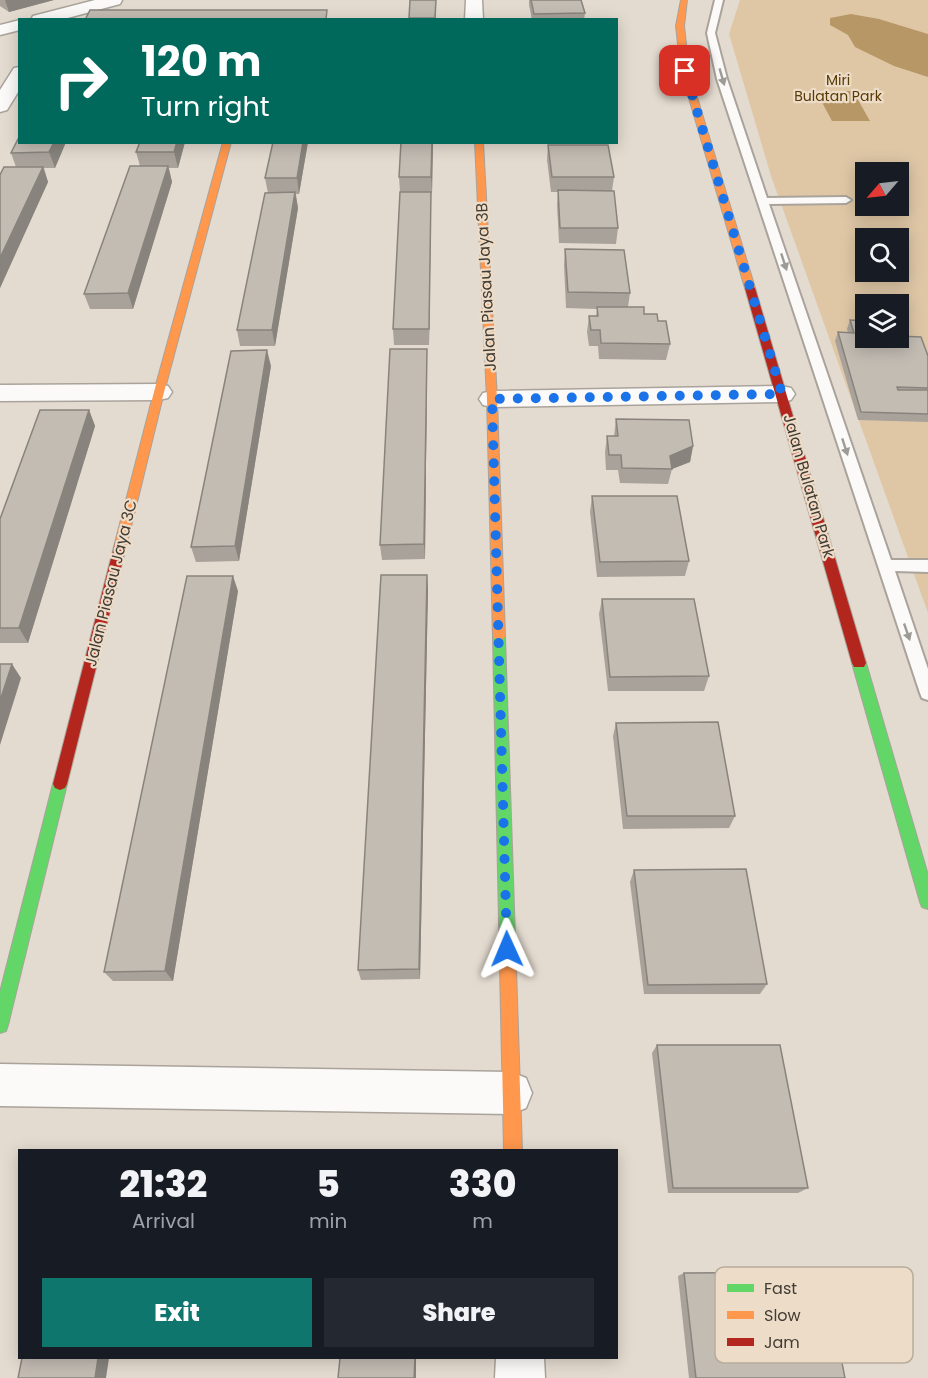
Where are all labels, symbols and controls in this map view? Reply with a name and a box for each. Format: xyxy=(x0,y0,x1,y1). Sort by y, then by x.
text: 120 m xyxy=(141,32,262,91)
icon: right xyxy=(42,42,120,120)
pin xyxy=(659,45,710,96)
icon: arrive xyxy=(668,54,701,87)
one-way arrow xyxy=(718,68,727,86)
park label: Miri Bulatan Park xyxy=(794,70,883,106)
text: Turn right xyxy=(141,88,270,125)
north arrow xyxy=(855,162,909,216)
map controls xyxy=(855,162,909,348)
street label: Jalan Piasau Jaya 3B xyxy=(470,202,502,372)
button: search xyxy=(855,228,909,282)
one-way arrow xyxy=(780,253,789,271)
button: layers xyxy=(855,294,909,348)
street label: Jalan Bulatan Park xyxy=(777,411,841,561)
one-way arrow xyxy=(841,438,851,456)
street label: Jalan Piasau Jaya 3C xyxy=(79,497,143,669)
one-way arrow xyxy=(903,623,913,641)
position arrow xyxy=(475,917,539,981)
text: 21:32 xyxy=(120,1159,207,1210)
text: 5 xyxy=(316,1159,340,1210)
text: 330 xyxy=(449,1159,516,1210)
text: Arrival xyxy=(132,1207,195,1235)
text: min xyxy=(309,1207,347,1235)
text: m xyxy=(472,1207,493,1235)
legend xyxy=(715,1267,913,1363)
text: Fast xyxy=(764,1277,797,1300)
button: Exit xyxy=(42,1278,312,1347)
button: Share xyxy=(324,1278,594,1347)
text: Slow xyxy=(764,1304,801,1327)
text: Jam xyxy=(764,1331,800,1354)

